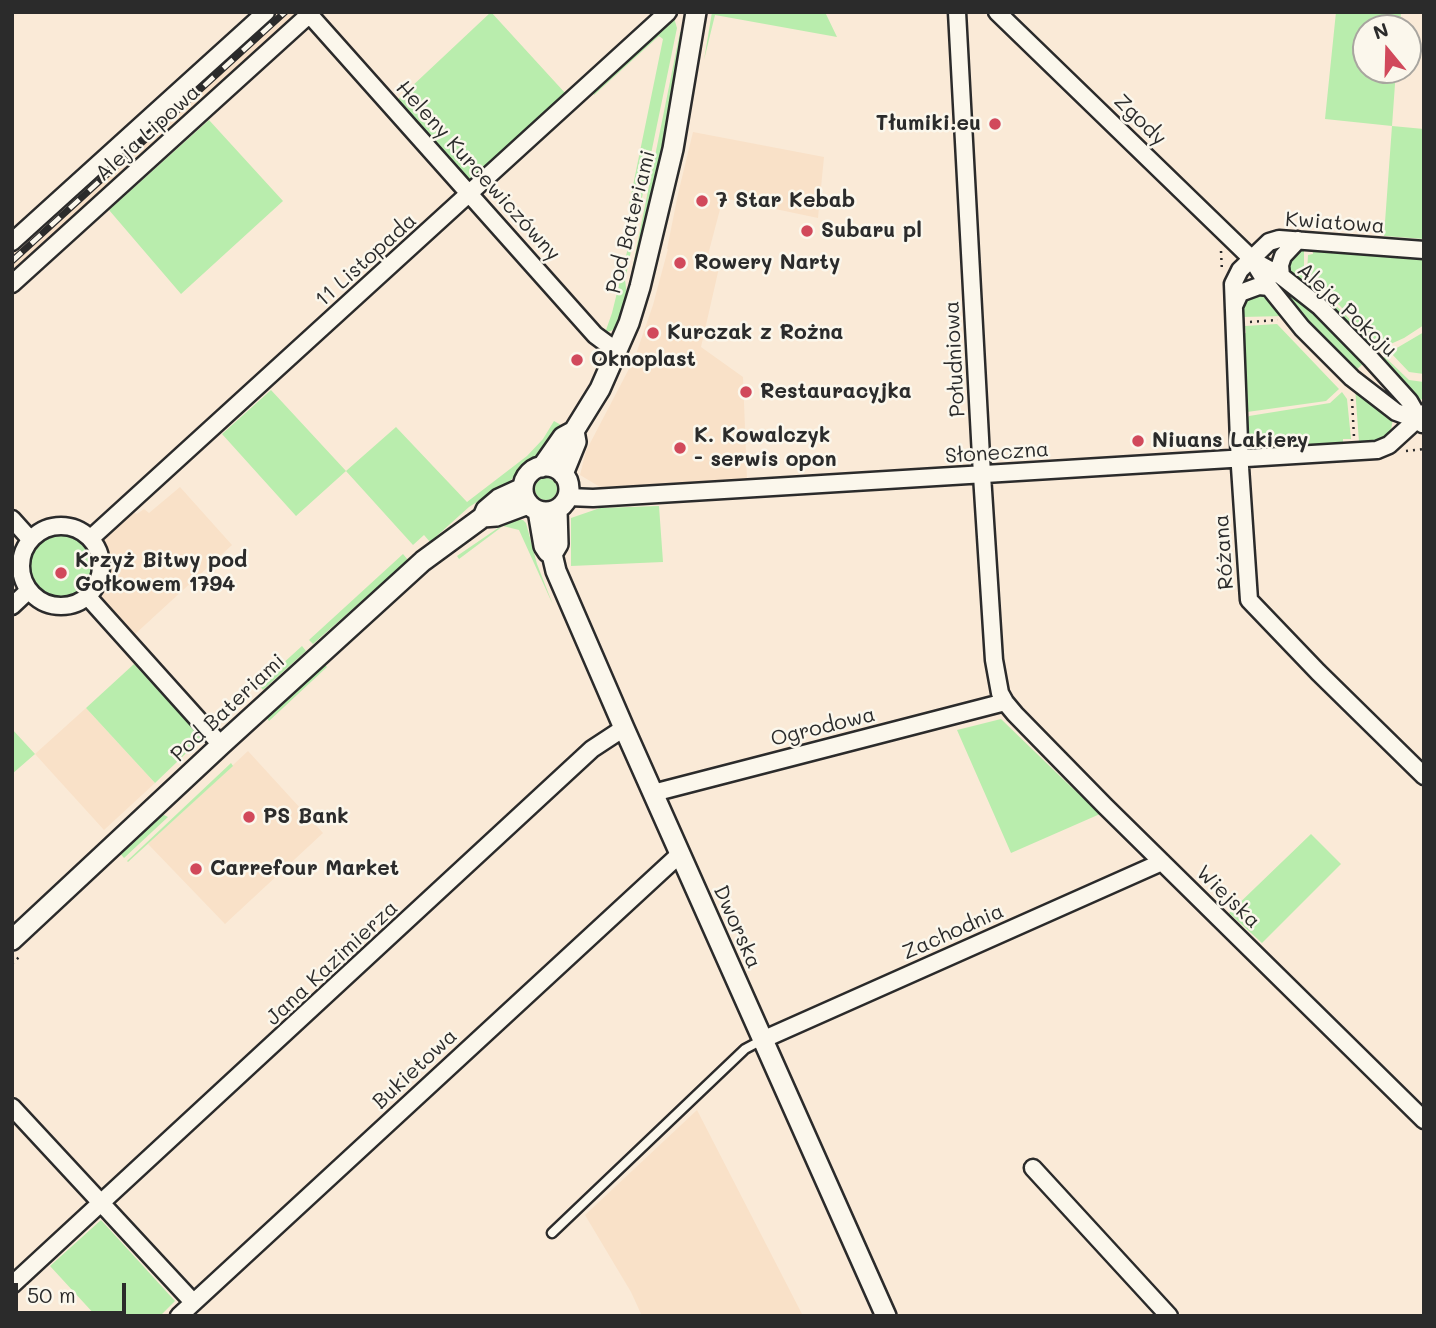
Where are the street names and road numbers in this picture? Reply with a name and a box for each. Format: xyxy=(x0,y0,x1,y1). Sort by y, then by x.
street label: Heleny Kurcewiczówny xyxy=(390,76,566,266)
street label: Aleja Lipowa xyxy=(91,79,205,187)
street label: Zgody xyxy=(1109,89,1171,151)
street label: Pod Bateriami xyxy=(601,148,661,296)
street label: Kwiatowa xyxy=(1284,207,1386,239)
street label: 11 Listopada xyxy=(310,208,422,312)
street label: Aleja Pokoju xyxy=(1292,257,1402,363)
street label: Południowa xyxy=(939,300,971,418)
street label: Słoneczna xyxy=(944,437,1050,469)
street label: Różana xyxy=(1209,514,1239,590)
street label: Pod Bateriami xyxy=(166,649,290,767)
street label: Ogrodowa xyxy=(768,702,878,752)
street label: Wiejska xyxy=(1191,860,1265,934)
street label: Dworska xyxy=(708,882,766,972)
street label: Jana Kazimierza xyxy=(261,895,403,1031)
street label: Zachodnia xyxy=(898,898,1008,966)
street label: Bukietowa xyxy=(368,1024,462,1114)

